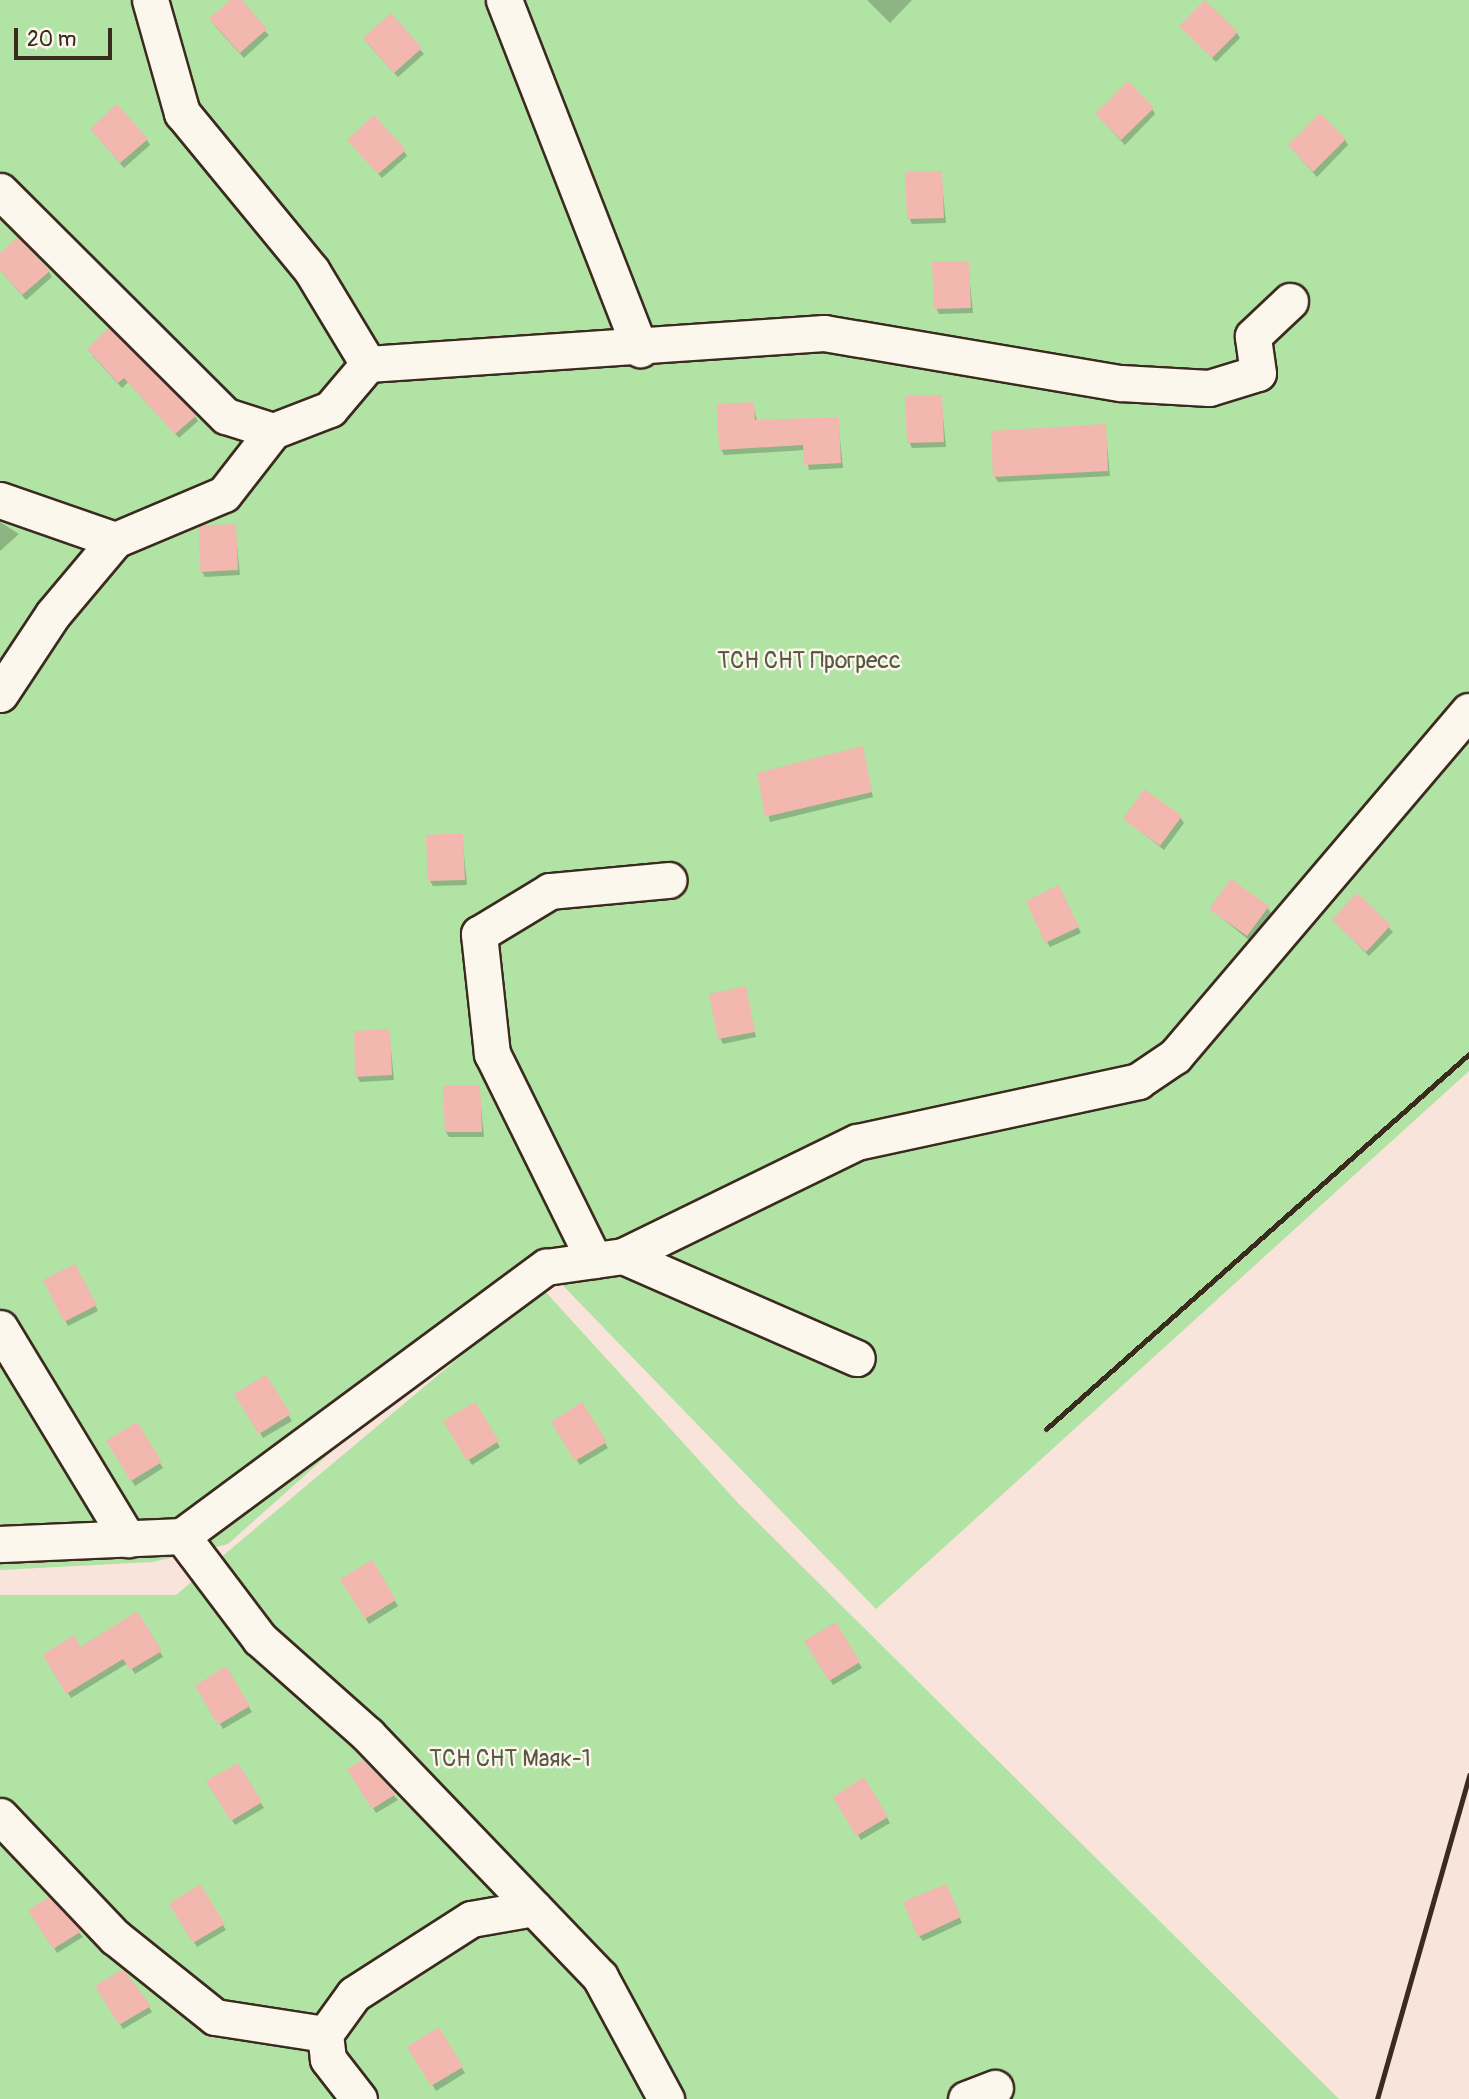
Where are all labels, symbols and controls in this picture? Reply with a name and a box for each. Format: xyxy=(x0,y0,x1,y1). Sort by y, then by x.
scale bar xyxy=(18,14,116,58)
text: 20 m xyxy=(27,26,76,53)
park label: ТСН СНТ Прогресс xyxy=(717,647,901,675)
park label: ТСН СНТ Маяк-1 xyxy=(429,1745,591,1773)

